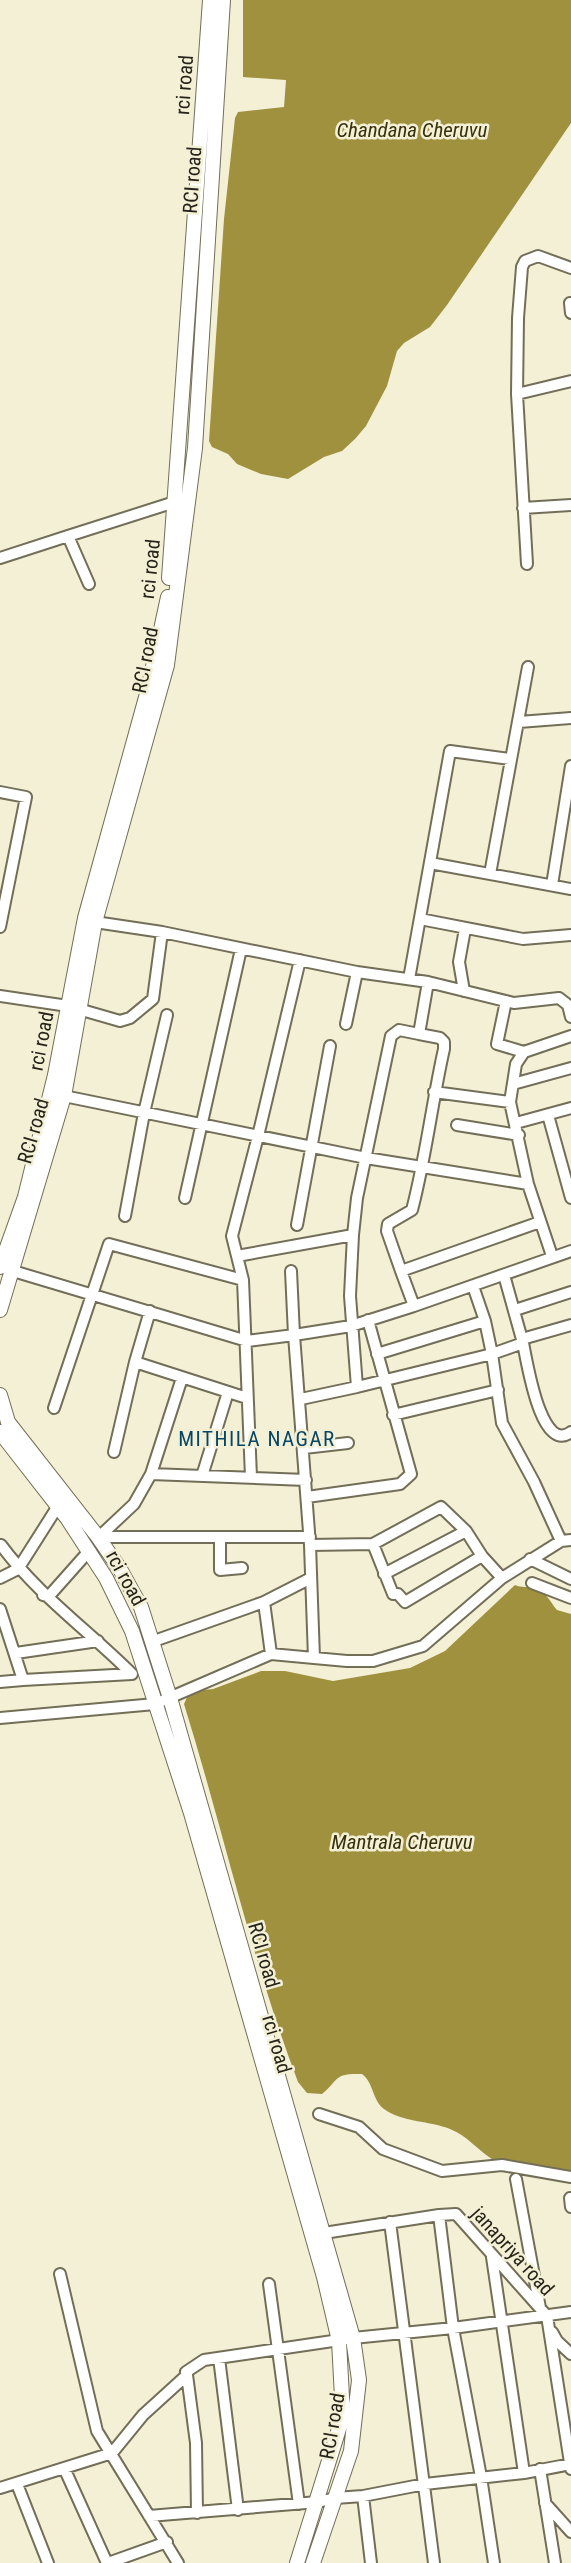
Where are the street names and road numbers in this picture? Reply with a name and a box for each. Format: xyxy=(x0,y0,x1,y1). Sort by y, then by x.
street label: rci road xyxy=(170,54,198,116)
street label: RCI road xyxy=(178,146,206,214)
street label: rci road xyxy=(135,538,165,600)
street label: RCI road xyxy=(127,625,163,695)
street label: rci road xyxy=(24,1009,58,1073)
street label: RCI road xyxy=(12,1095,54,1167)
street label: rci road xyxy=(101,1546,151,1610)
street label: RCI road xyxy=(243,1919,285,1991)
street label: rci road xyxy=(257,2012,297,2076)
street label: janapriya road xyxy=(466,2201,559,2301)
street label: RCI road xyxy=(314,2391,350,2461)

